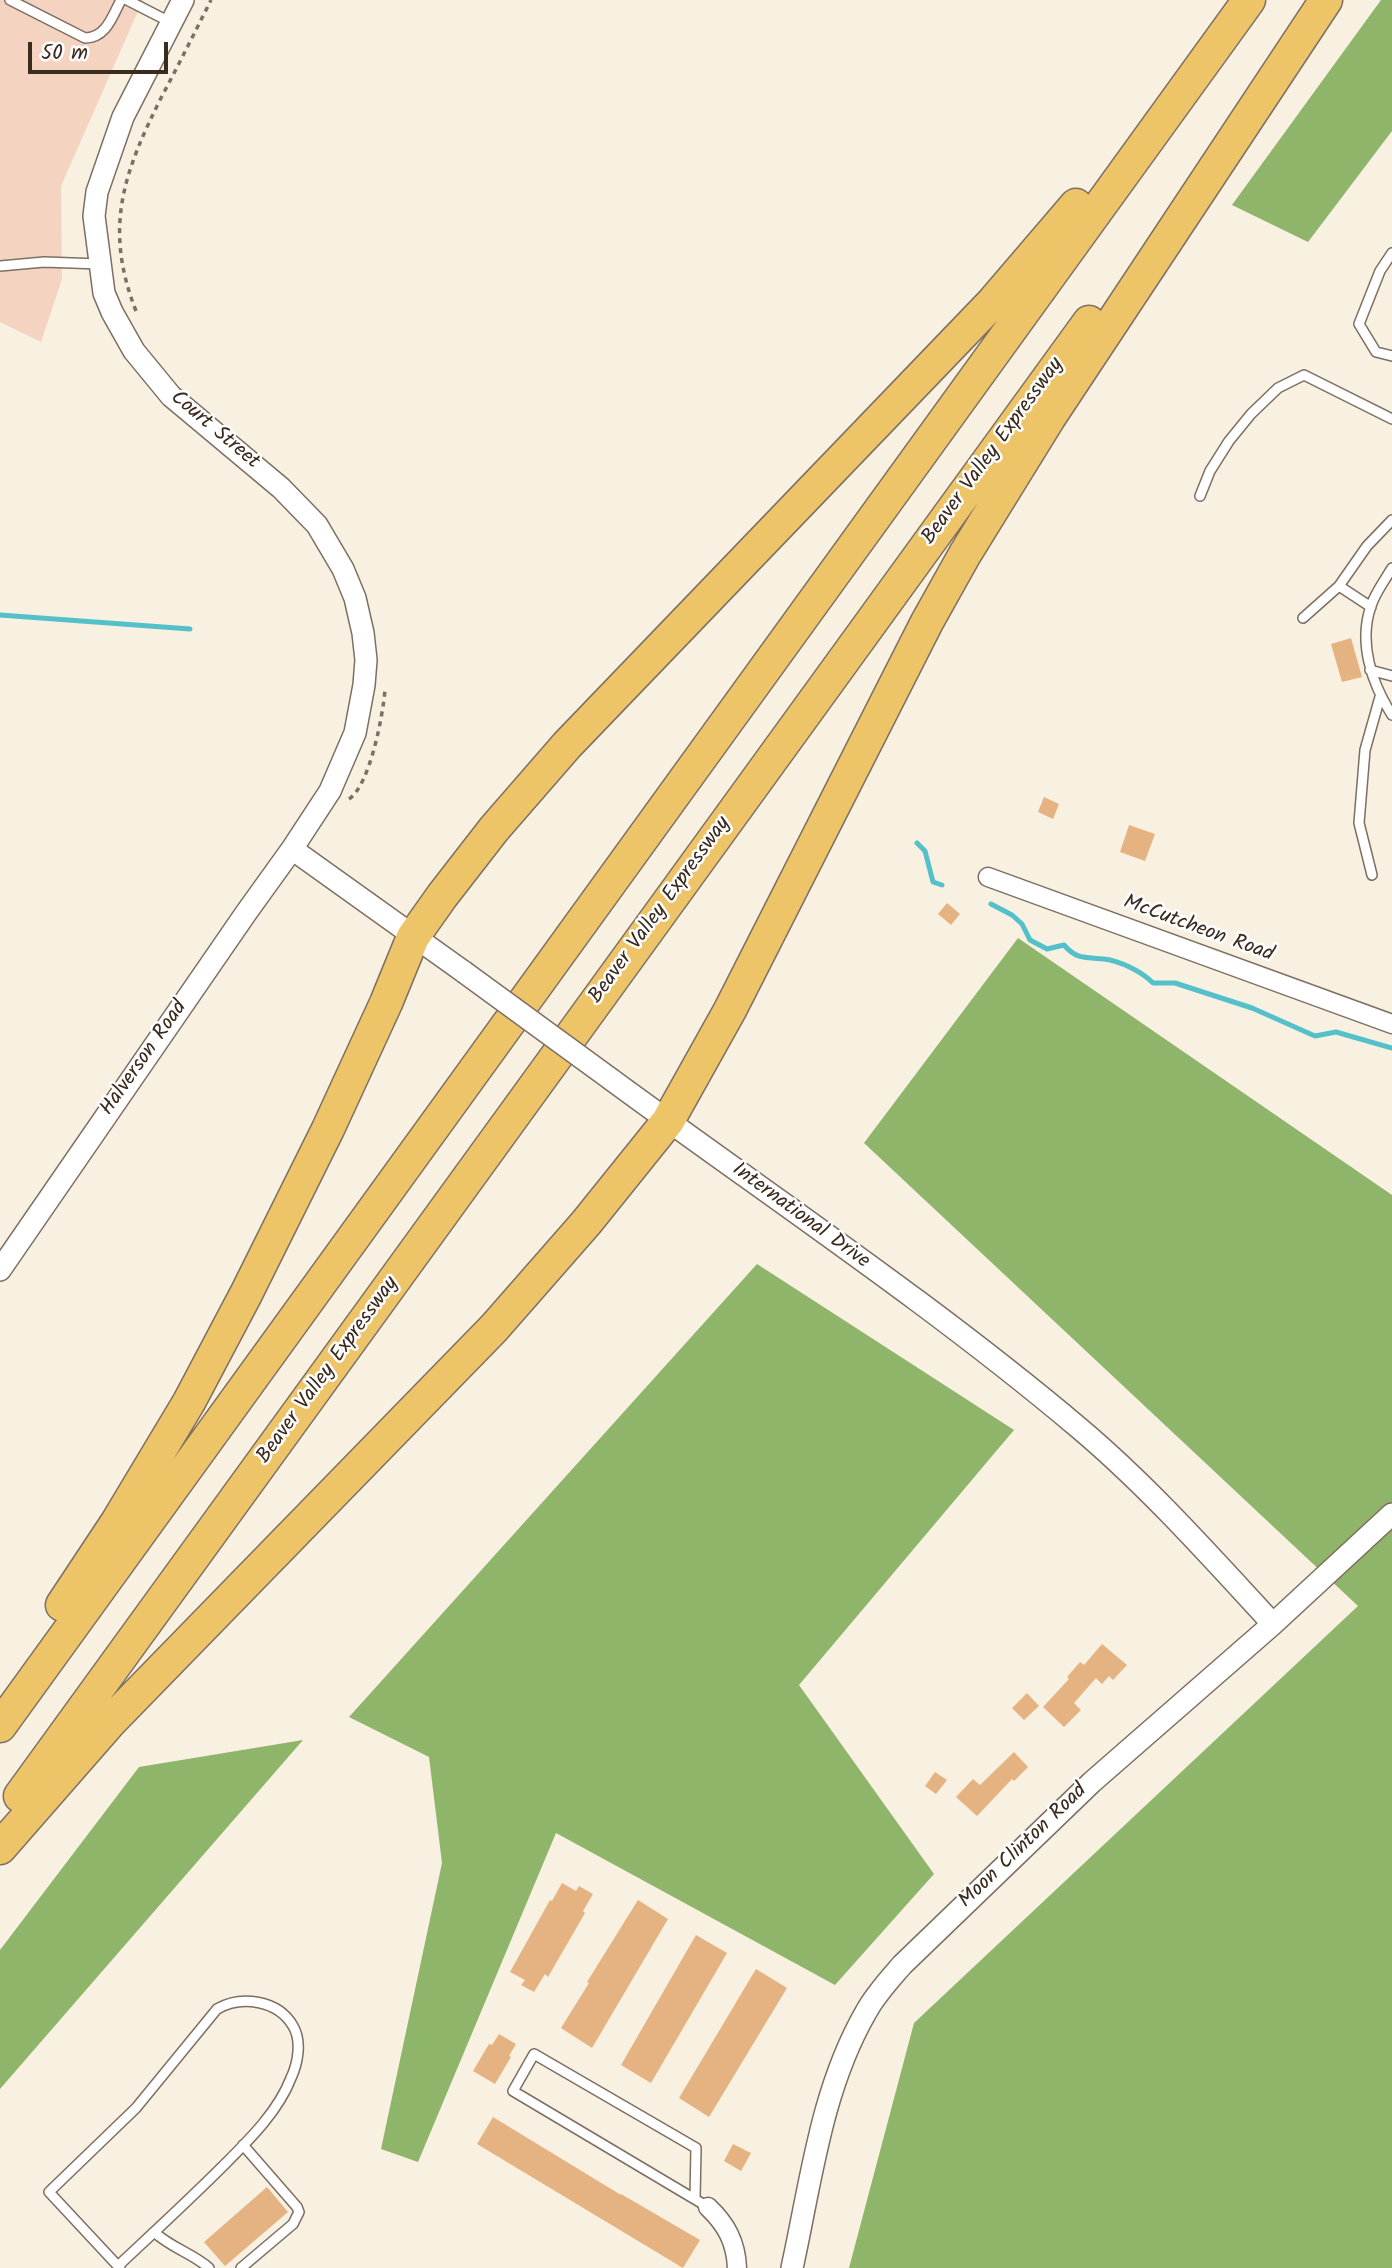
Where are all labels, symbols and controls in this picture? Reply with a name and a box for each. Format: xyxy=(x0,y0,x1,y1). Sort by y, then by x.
scale bar xyxy=(32,28,172,72)
text: 50 m xyxy=(41,37,88,70)
street label: Beaver Valley Expressway xyxy=(918,354,1070,550)
street label: Court Street xyxy=(164,386,264,476)
street label: Beaver Valley Expressway xyxy=(585,813,737,1009)
street label: McCutcheon Road xyxy=(1119,891,1277,969)
street label: Halverson Road xyxy=(96,997,194,1121)
street label: International Drive xyxy=(726,1159,874,1275)
street label: Beaver Valley Expressway xyxy=(253,1273,405,1469)
street label: Moon Clinton Road xyxy=(955,1779,1093,1915)

